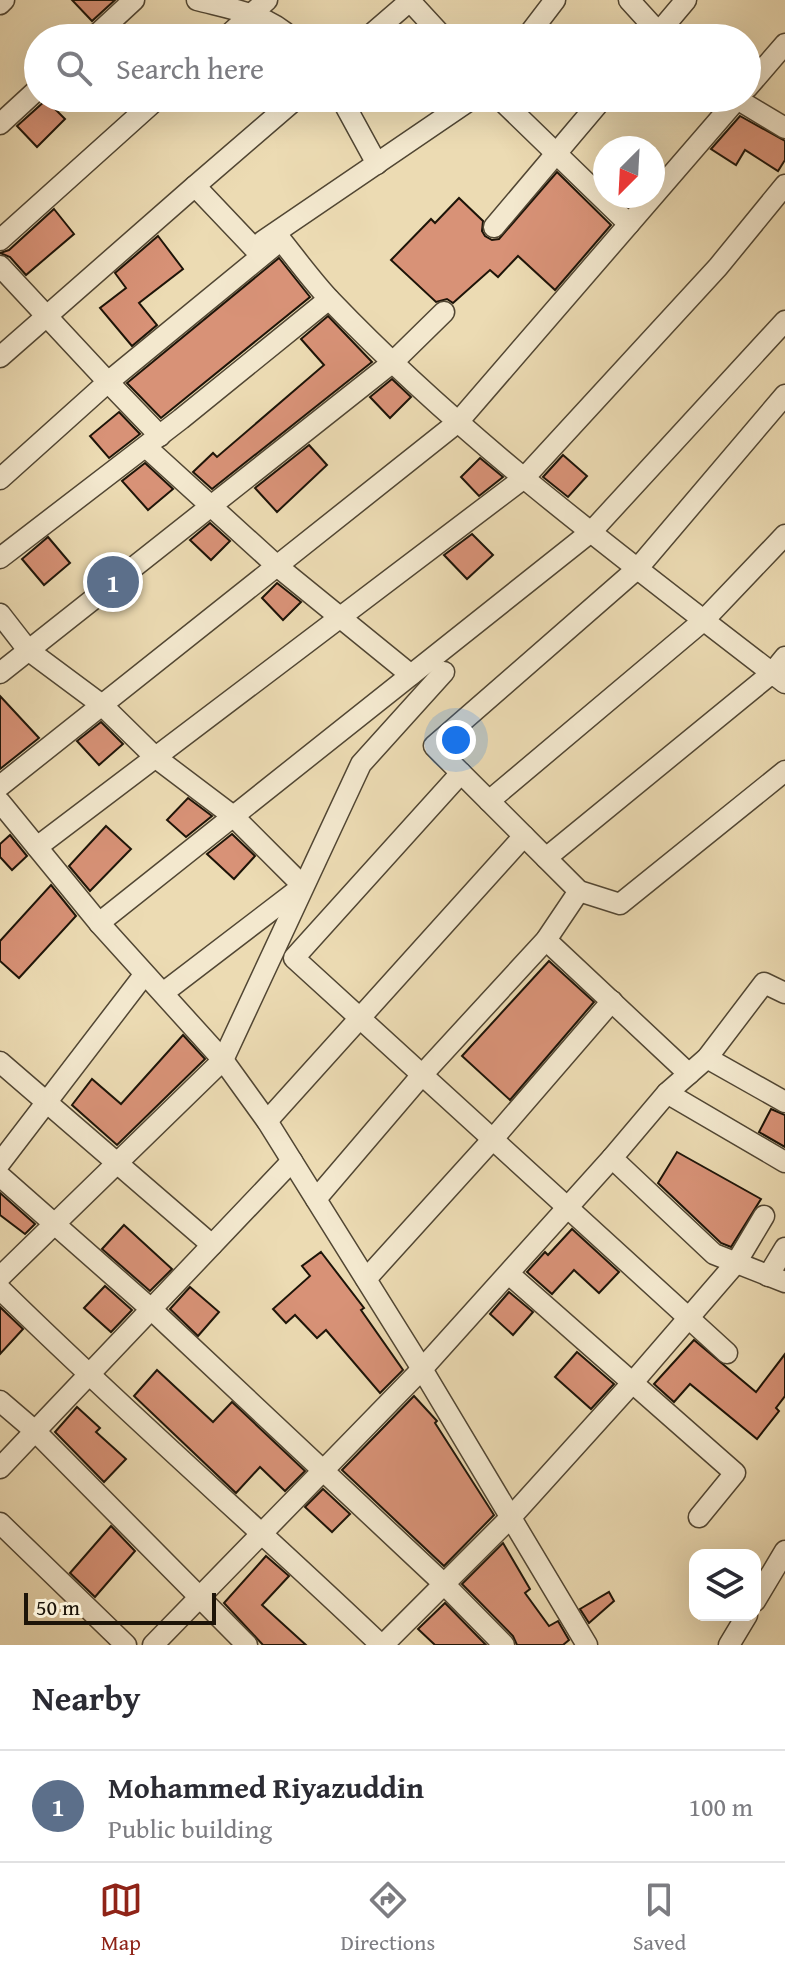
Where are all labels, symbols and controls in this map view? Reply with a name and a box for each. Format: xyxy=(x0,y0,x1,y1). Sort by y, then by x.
search box xyxy=(24,24,761,112)
icon: search xyxy=(52,46,96,90)
text: Search here xyxy=(116,46,264,90)
north arrow xyxy=(593,136,665,208)
pin: 1 xyxy=(87,552,139,612)
your location xyxy=(436,720,476,760)
map controls xyxy=(689,1549,761,1621)
button: layers xyxy=(689,1549,761,1621)
scale bar xyxy=(24,1589,216,1625)
text: 50 m xyxy=(36,1591,80,1623)
text: Nearby xyxy=(32,1673,141,1722)
text: Mohammed Riyazuddin xyxy=(108,1765,424,1809)
text: 1 xyxy=(51,1787,65,1826)
text: 100 m xyxy=(688,1787,753,1826)
text: Public building xyxy=(108,1809,272,1848)
tab: Map xyxy=(99,1878,143,1958)
tab: Directions xyxy=(341,1878,435,1958)
tab: Saved xyxy=(633,1878,686,1958)

